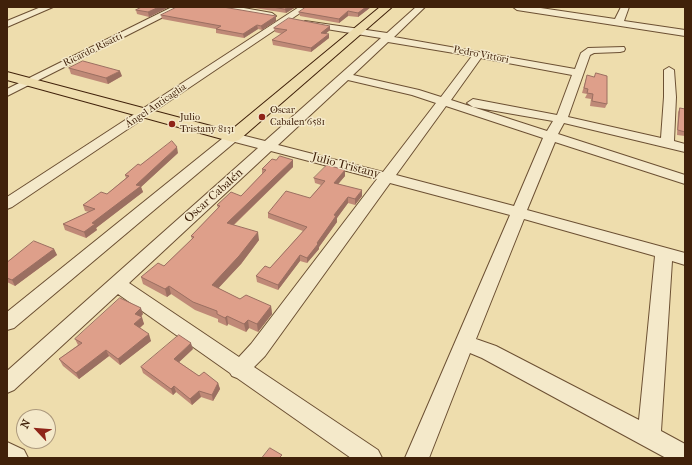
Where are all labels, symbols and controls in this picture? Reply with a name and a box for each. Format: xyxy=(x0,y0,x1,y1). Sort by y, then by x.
street label: Ricardo Risatti xyxy=(61,30,125,70)
street label: Pedro Vittori xyxy=(452,44,510,66)
street label: Ángel Anticaglia xyxy=(123,81,189,131)
place label: Oscar Cabalen 6581 xyxy=(270,105,325,128)
place label: Julio Tristany 8131 xyxy=(180,112,234,136)
marker: Oscar Cabalen 6581 xyxy=(257,112,267,122)
marker: Julio Tristany 8131 xyxy=(167,119,177,129)
street label: Julio Tristany xyxy=(310,150,382,182)
street label: Oscar Cabalén xyxy=(182,166,246,226)
north arrow xyxy=(16,409,56,449)
text: N xyxy=(18,417,33,431)

